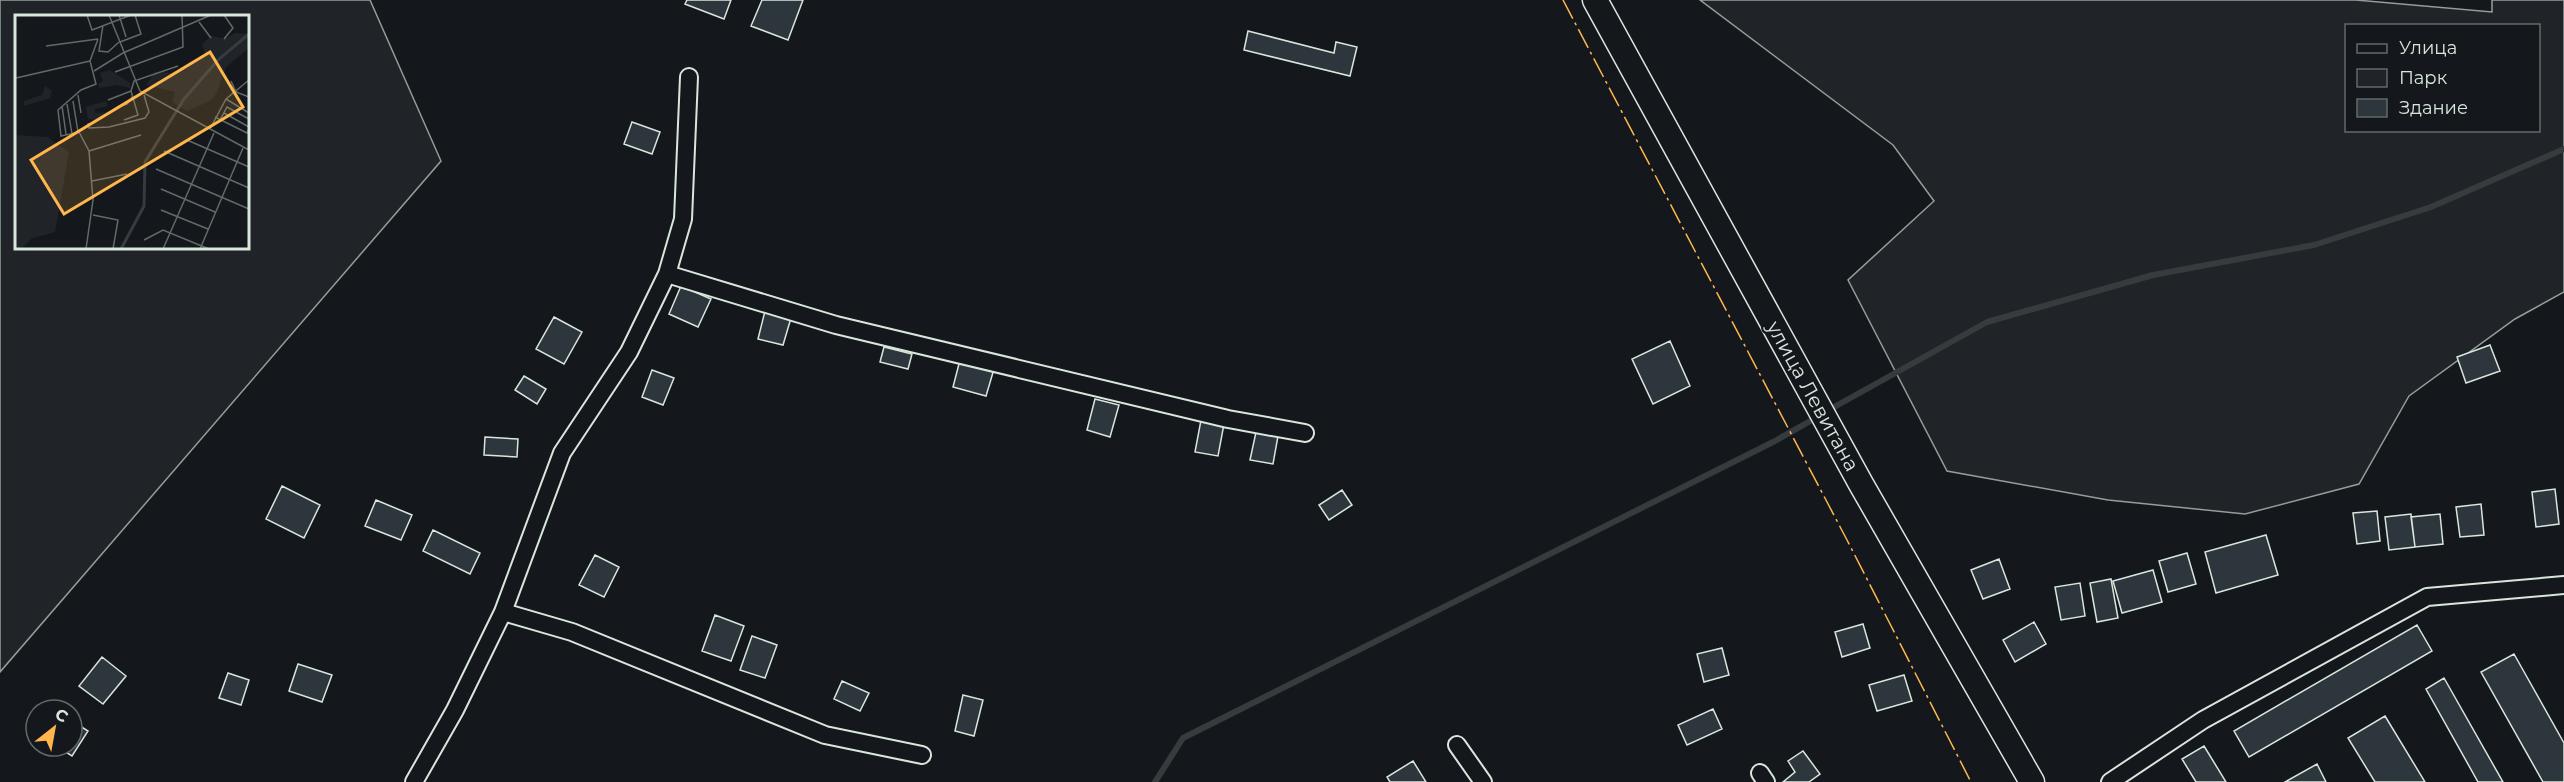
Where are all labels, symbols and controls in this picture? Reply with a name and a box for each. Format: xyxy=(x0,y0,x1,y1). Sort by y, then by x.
inset map xyxy=(15,15,249,249)
legend xyxy=(2345,24,2540,132)
text: Улица xyxy=(2399,37,2457,59)
text: Парк xyxy=(2399,67,2448,89)
text: Здание xyxy=(2399,97,2468,119)
street label: улица Левитана xyxy=(1761,316,1864,475)
north arrow xyxy=(24,698,84,758)
text: С xyxy=(52,704,72,727)

